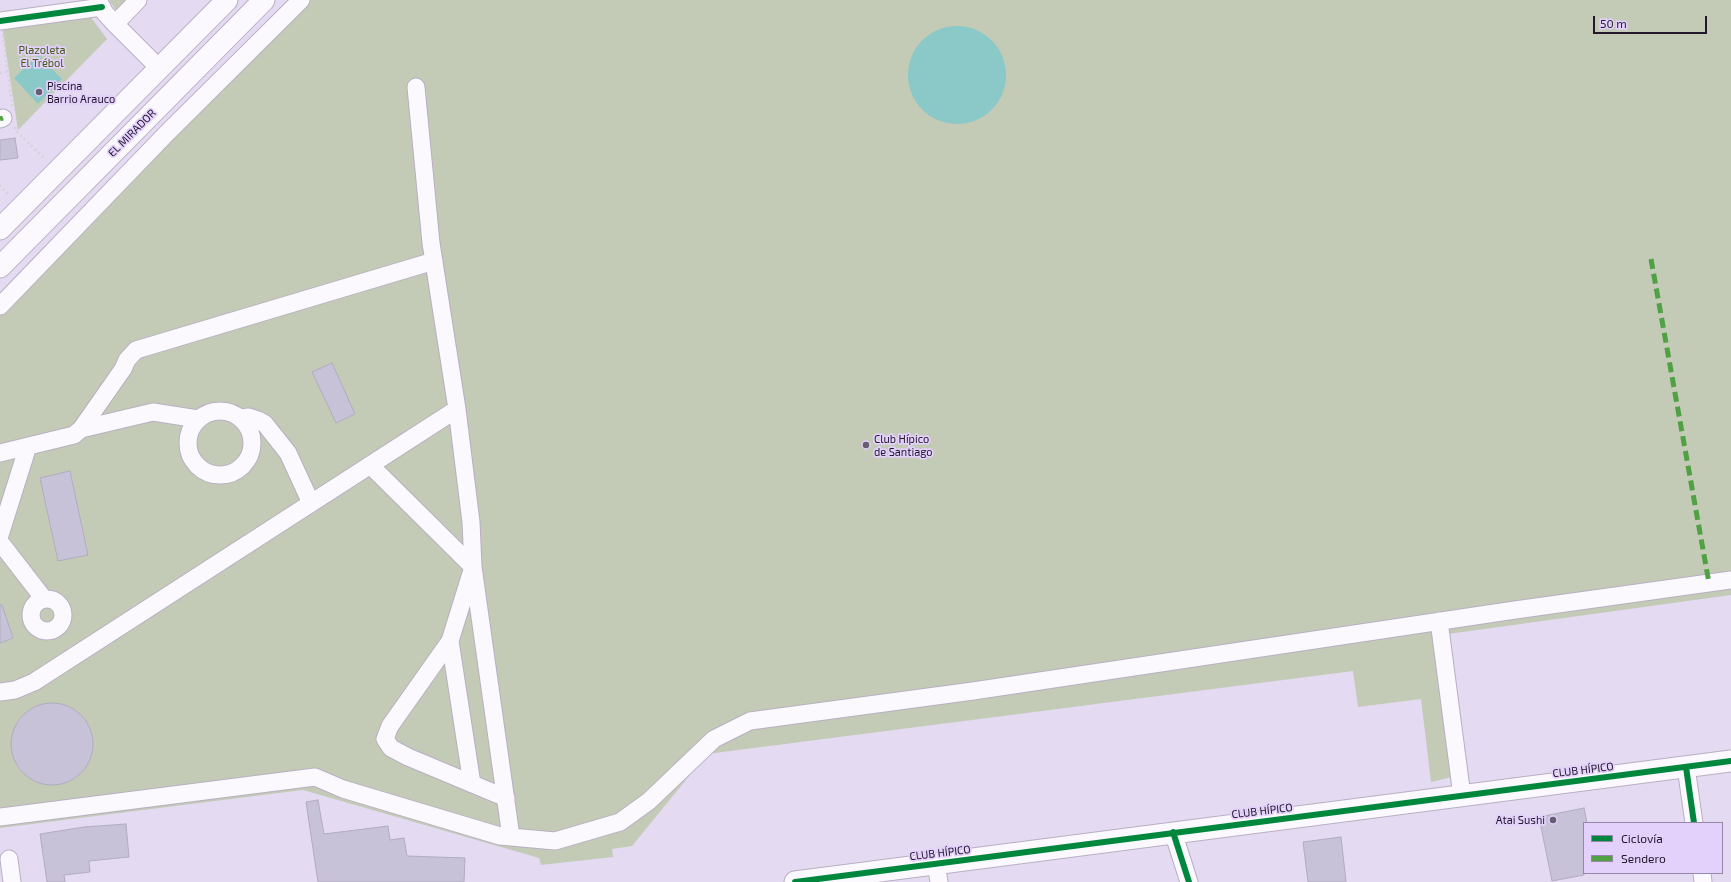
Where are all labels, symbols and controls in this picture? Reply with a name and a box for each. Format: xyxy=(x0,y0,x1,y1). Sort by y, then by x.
scale bar xyxy=(1595,8,1709,34)
text: 50 m xyxy=(1600,16,1627,30)
park label: Plazoleta El Trébol xyxy=(18,43,66,69)
place label: Piscina Barrio Arauco xyxy=(47,79,115,105)
marker: Piscina Barrio Arauco xyxy=(34,87,44,97)
street label: EL MIRADOR xyxy=(105,106,159,160)
place label: Club Hípico de Santiago xyxy=(874,432,933,458)
marker: Club Hípico de Santiago xyxy=(861,440,871,450)
street label: CLUB HÍPICO xyxy=(1552,760,1614,780)
street label: CLUB HÍPICO xyxy=(1231,801,1293,821)
place label: Atai Sushi xyxy=(1496,813,1545,827)
marker: Atai Sushi xyxy=(1548,815,1558,825)
legend xyxy=(1583,822,1723,874)
text: Ciclovía xyxy=(1621,831,1663,845)
street label: CLUB HÍPICO xyxy=(909,843,971,863)
text: Sendero xyxy=(1621,851,1666,865)

